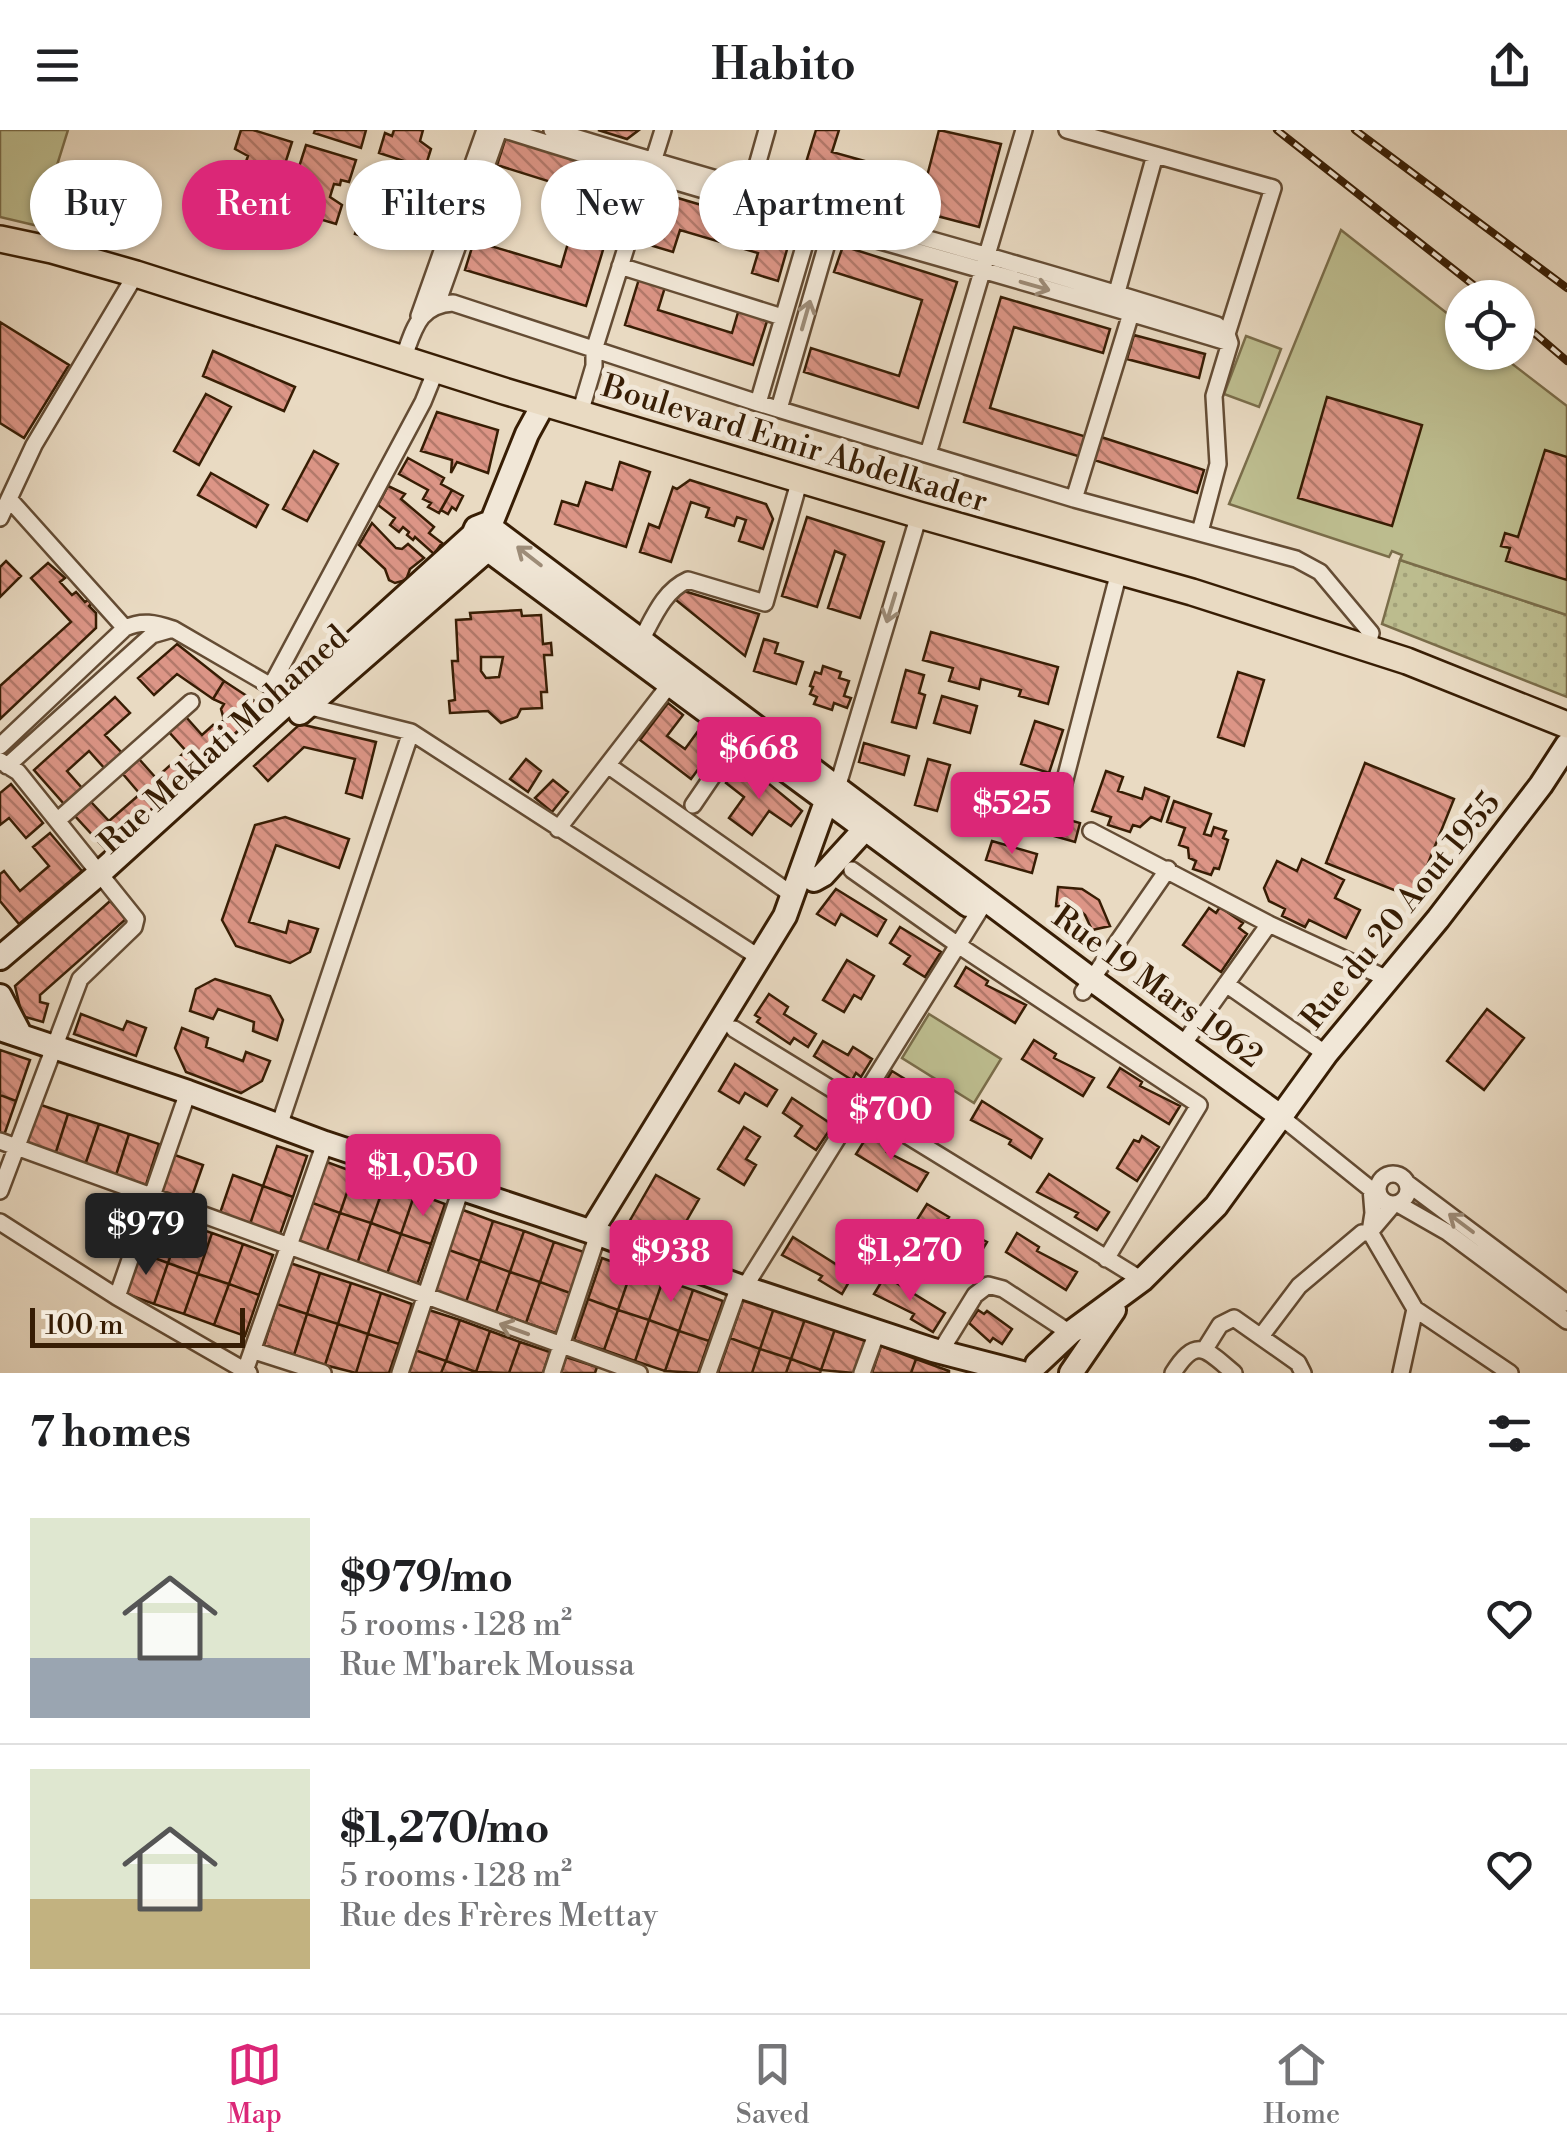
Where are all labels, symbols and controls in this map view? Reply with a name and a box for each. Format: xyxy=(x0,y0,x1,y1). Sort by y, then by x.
text: Habito xyxy=(711,37,856,94)
icon: menu xyxy=(30,38,85,93)
icon: share xyxy=(1482,38,1537,93)
chip: Buy xyxy=(30,160,162,250)
chip: Rent xyxy=(182,160,326,250)
chip: Filters xyxy=(346,160,521,250)
chip: New xyxy=(541,160,679,250)
chip: Apartment xyxy=(699,160,941,250)
one-way arrow xyxy=(1018,277,1050,296)
map controls xyxy=(1445,280,1535,370)
button: locate xyxy=(1445,280,1535,370)
one-way arrow xyxy=(797,300,816,331)
street label: Boulevard Emir Abdelkader xyxy=(596,366,993,522)
one-way arrow xyxy=(516,545,543,566)
one-way arrow xyxy=(881,592,899,623)
street label: Rue Meklati Mohamed xyxy=(91,617,357,862)
pin: $668 xyxy=(700,717,818,802)
text: $668 xyxy=(719,729,799,769)
pin: $525 xyxy=(953,772,1071,857)
text: $525 xyxy=(973,784,1051,824)
street label: Rue du 20 Aout 1955 xyxy=(1293,784,1509,1038)
street label: Rue 19 Mars 1962 xyxy=(1044,897,1270,1077)
pin: $700 xyxy=(832,1078,950,1163)
text: $700 xyxy=(849,1090,933,1130)
pin: $1,050 xyxy=(342,1134,504,1219)
text: $1,050 xyxy=(368,1146,478,1186)
pin: $979 xyxy=(87,1193,205,1278)
text: $979 xyxy=(107,1205,185,1245)
one-way arrow xyxy=(1448,1213,1475,1234)
pin: $1,270 xyxy=(829,1219,991,1304)
pin: $938 xyxy=(612,1220,730,1305)
text: $1,270 xyxy=(857,1231,963,1271)
text: $938 xyxy=(632,1232,710,1272)
scale bar xyxy=(30,1303,245,1348)
text: 100 m xyxy=(45,1308,124,1343)
one-way arrow xyxy=(498,1319,530,1337)
icon: filters xyxy=(1482,1406,1537,1461)
text: 7 homes xyxy=(30,1407,191,1460)
text: $979/mo xyxy=(340,1552,513,1605)
icon: home xyxy=(110,1558,230,1678)
icon: heart xyxy=(1482,1591,1537,1646)
text: 5 rooms · 128 m² xyxy=(340,1605,572,1645)
text: Rue M'barek Moussa xyxy=(340,1645,635,1685)
text: $1,270/mo xyxy=(340,1803,549,1856)
icon: home xyxy=(110,1809,230,1929)
icon: heart xyxy=(1482,1842,1537,1897)
text: 5 rooms · 128 m² xyxy=(340,1856,572,1896)
text: Rue des Frères Mettay xyxy=(340,1896,658,1936)
tab: Map xyxy=(227,2037,282,2132)
tab: Saved xyxy=(736,2037,809,2132)
tab: Home xyxy=(1263,2037,1340,2132)

